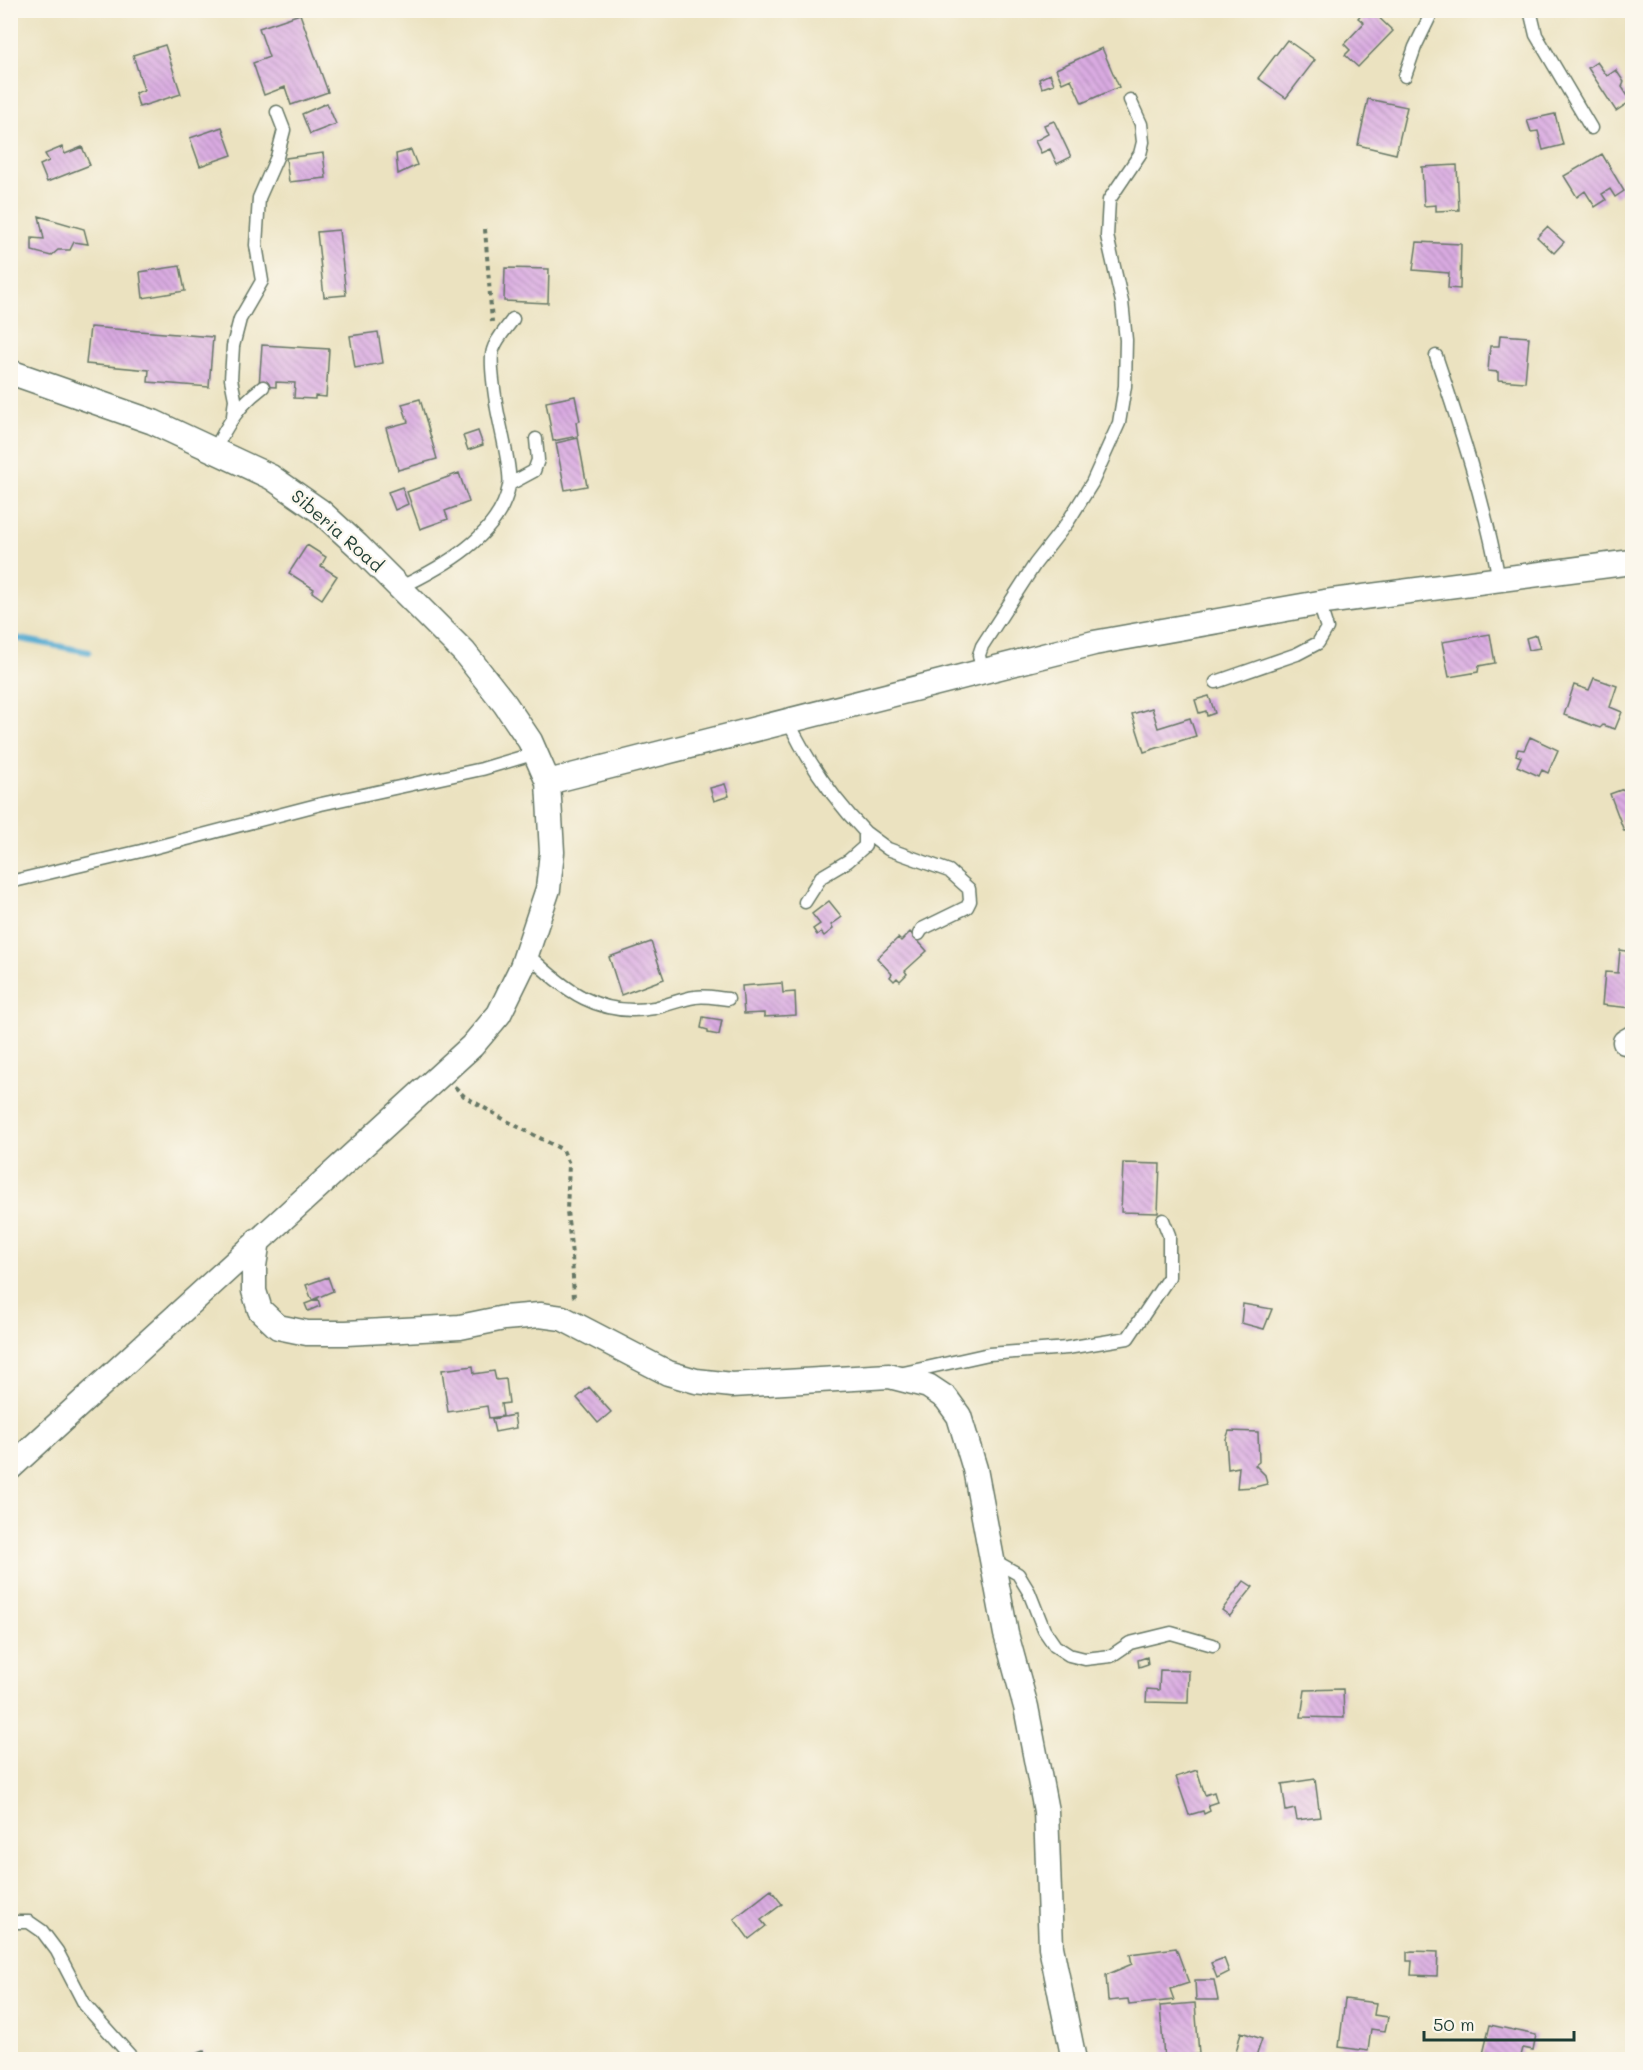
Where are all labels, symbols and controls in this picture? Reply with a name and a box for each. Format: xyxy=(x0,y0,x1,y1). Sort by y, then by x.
street label: Siberia Road xyxy=(287,484,389,577)
scale bar xyxy=(1424,2004,1574,2042)
text: 50 m xyxy=(1433,2012,1475,2036)

